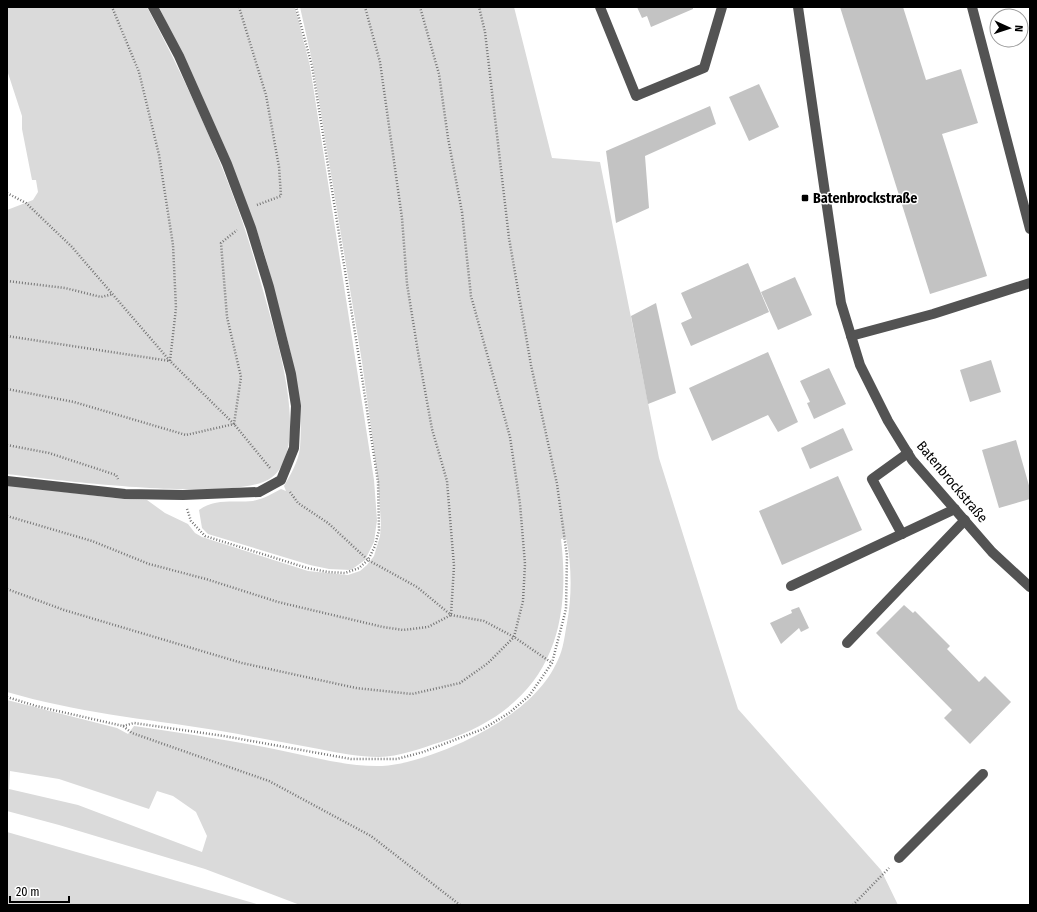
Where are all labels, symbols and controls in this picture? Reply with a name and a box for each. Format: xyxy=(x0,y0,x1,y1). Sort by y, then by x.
north arrow xyxy=(989,8,1029,48)
text: N xyxy=(1012,25,1025,32)
place label: Batenbrockstraße xyxy=(813,190,917,207)
marker: Batenbrockstraße xyxy=(800,193,810,203)
street label: Batenbrockstraße xyxy=(913,438,991,526)
scale bar xyxy=(10,878,69,904)
text: 20 m xyxy=(16,885,40,899)

